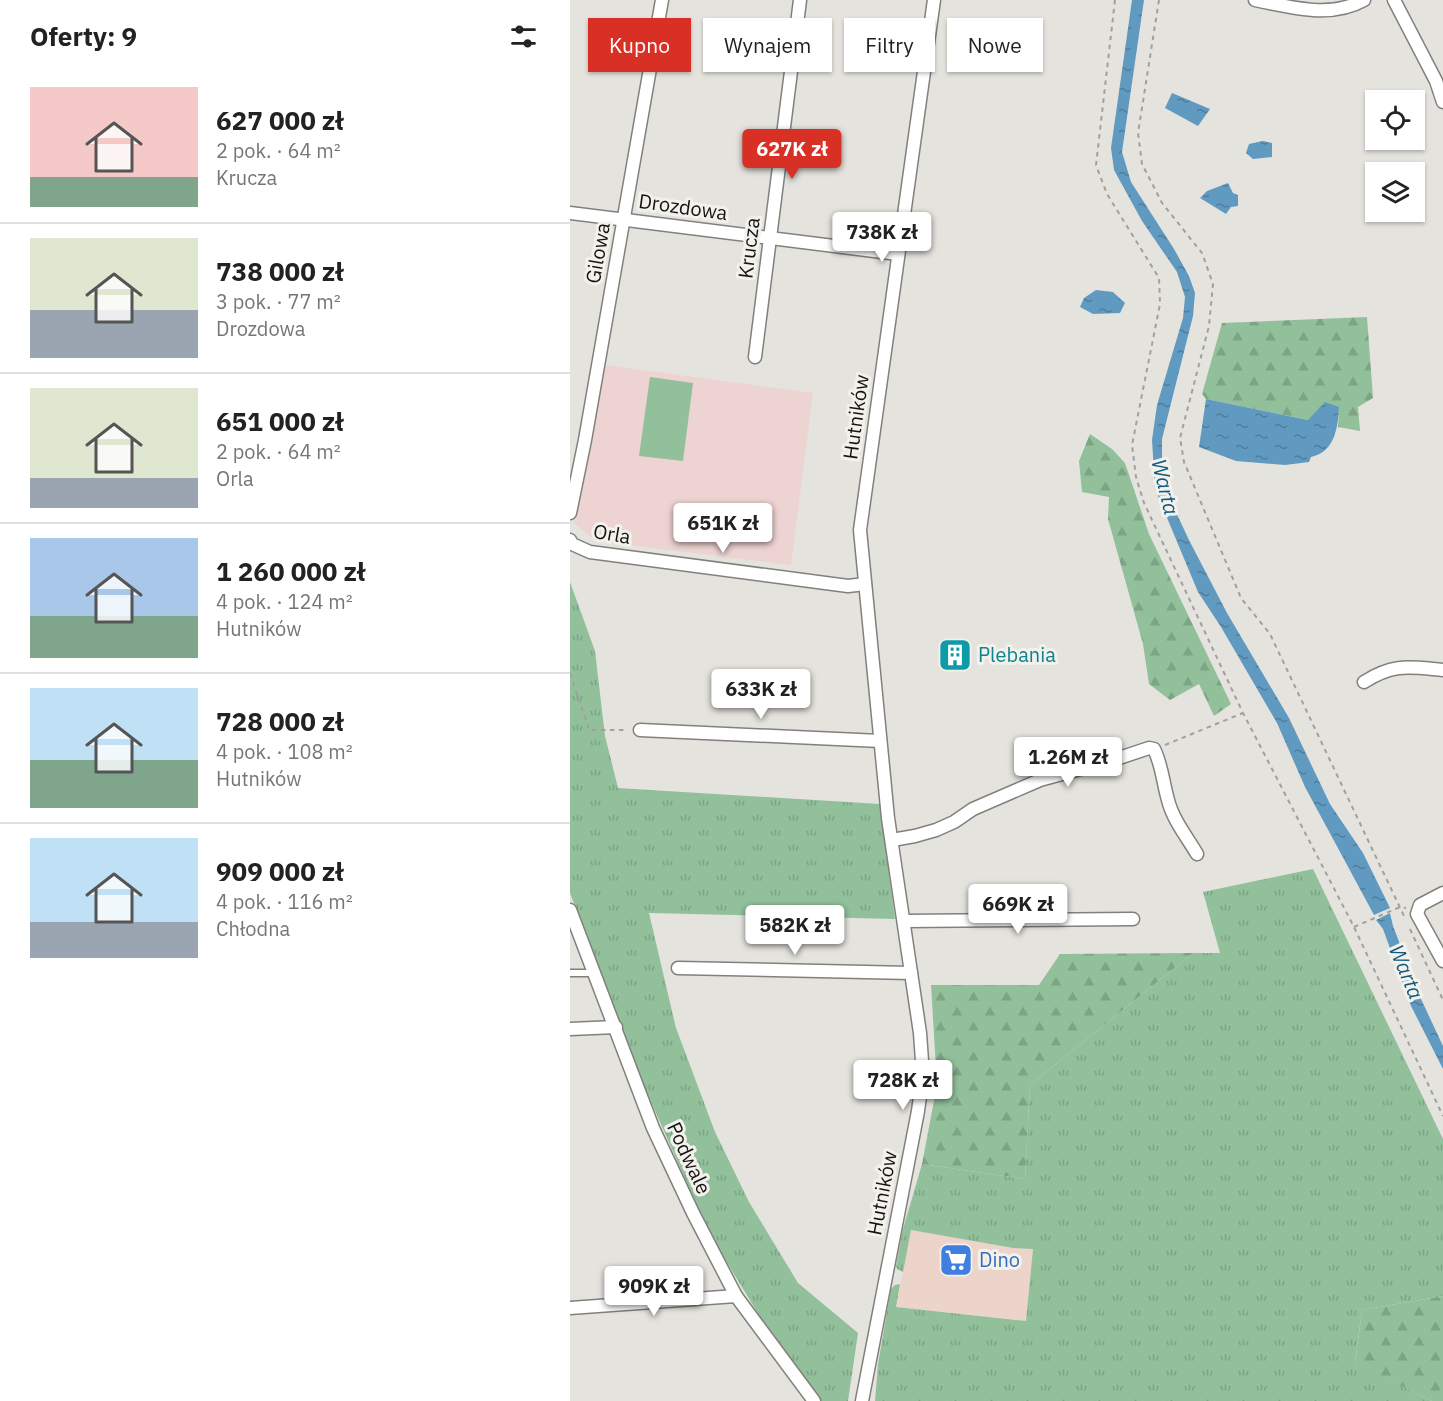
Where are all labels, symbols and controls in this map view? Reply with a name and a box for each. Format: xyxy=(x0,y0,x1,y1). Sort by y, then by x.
chip: Kupno xyxy=(588,18,691,72)
chip: Wynajem xyxy=(703,18,832,72)
chip: Filtry xyxy=(844,18,935,72)
chip: Nowe xyxy=(947,18,1043,72)
text: Oferty: 9 xyxy=(30,19,137,53)
icon: filters xyxy=(507,20,540,53)
map controls xyxy=(1365,90,1425,222)
button: locate xyxy=(1365,90,1425,150)
text: 627 000 zł xyxy=(216,103,344,137)
icon: home xyxy=(78,111,150,183)
pin: 627K zł xyxy=(737,129,847,180)
text: 627K zł xyxy=(756,135,828,162)
text: 2 pok. · 64 m² xyxy=(216,137,341,164)
button: layers xyxy=(1365,162,1425,222)
text: Krucza xyxy=(216,164,277,191)
street label: Drozdowa xyxy=(637,187,730,226)
pin: 738K zł xyxy=(827,212,937,263)
street label: Krucza xyxy=(731,216,766,280)
text: 738K zł xyxy=(846,218,918,245)
street label: Gilowa xyxy=(579,220,616,285)
text: 738 000 zł xyxy=(216,254,344,288)
icon: home xyxy=(78,262,150,334)
text: 3 pok. · 77 m² xyxy=(216,288,341,315)
text: Drozdowa xyxy=(216,315,305,342)
street label: Hutników xyxy=(836,373,875,461)
text: 651 000 zł xyxy=(216,404,344,438)
icon: home xyxy=(78,412,150,484)
text: 2 pok. · 64 m² xyxy=(216,438,341,465)
water label: Warta xyxy=(1146,456,1186,518)
text: Orla xyxy=(216,465,254,492)
pin: 651K zł xyxy=(668,503,778,554)
text: 651K zł xyxy=(687,509,759,536)
street label: Orla xyxy=(591,517,633,550)
text: 1 260 000 zł xyxy=(216,554,365,588)
icon: home xyxy=(78,562,150,634)
text: 4 pok. · 124 m² xyxy=(216,588,353,615)
text: Hutników xyxy=(216,615,302,642)
building icon: Plebania xyxy=(937,637,973,673)
place label: Plebania xyxy=(978,641,1056,668)
pin: 633K zł xyxy=(706,669,816,720)
text: 633K zł xyxy=(725,675,797,702)
text: 728 000 zł xyxy=(216,704,344,738)
icon: home xyxy=(78,712,150,784)
pin: 1.26M zł xyxy=(1006,737,1130,788)
text: 4 pok. · 108 m² xyxy=(216,738,353,765)
text: 1.26M zł xyxy=(1028,743,1108,770)
text: Hutników xyxy=(216,765,302,792)
text: 909 000 zł xyxy=(216,854,344,888)
icon: home xyxy=(78,862,150,934)
pin: 669K zł xyxy=(963,884,1073,935)
text: 4 pok. · 116 m² xyxy=(216,888,353,915)
text: 669K zł xyxy=(982,890,1054,917)
pin: 582K zł xyxy=(740,905,850,956)
text: 582K zł xyxy=(759,911,831,938)
text: Chłodna xyxy=(216,915,290,942)
water label: Warta xyxy=(1383,940,1431,1003)
pin: 728K zł xyxy=(848,1060,958,1111)
text: 728K zł xyxy=(867,1066,939,1093)
street label: Podwale xyxy=(661,1117,718,1198)
street label: Hutników xyxy=(860,1148,903,1237)
supermarket icon: Dino xyxy=(938,1242,974,1278)
place label: Dino xyxy=(979,1246,1020,1273)
pin: 909K zł xyxy=(599,1266,709,1317)
text: 909K zł xyxy=(618,1272,690,1299)

